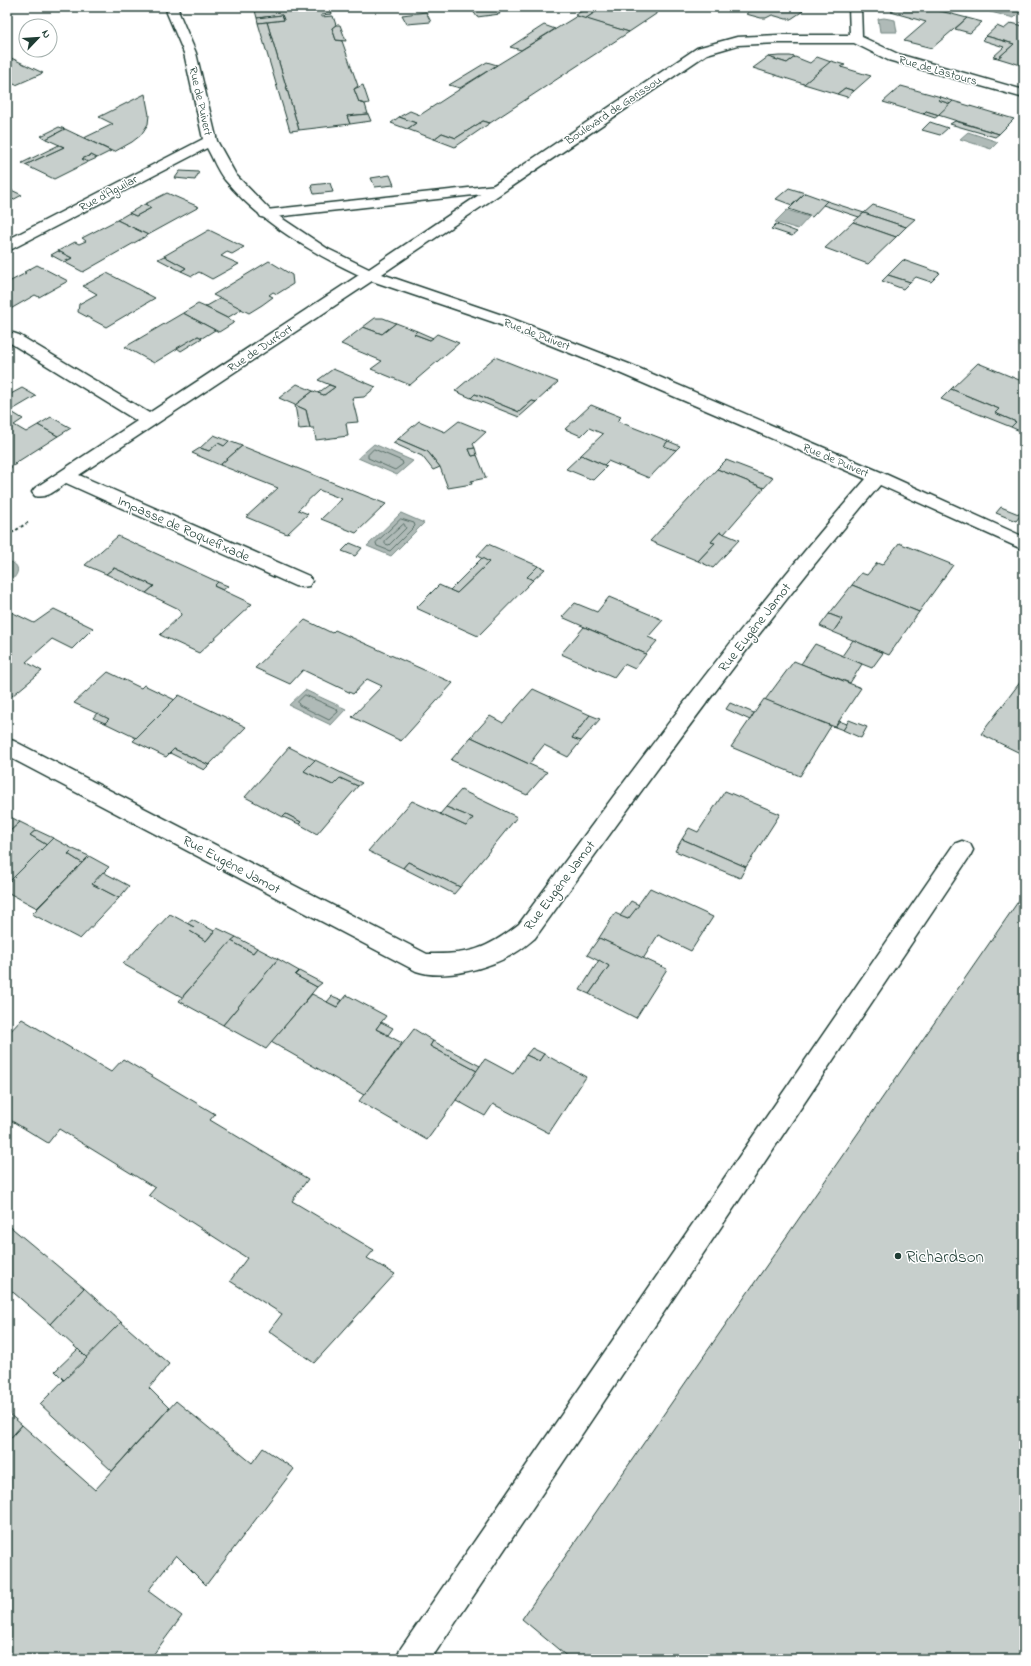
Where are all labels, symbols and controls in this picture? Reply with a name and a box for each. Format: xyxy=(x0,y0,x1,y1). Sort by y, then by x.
north arrow xyxy=(18,18,58,58)
text: N xyxy=(37,27,55,41)
street label: Rue de Lastours xyxy=(896,51,979,91)
street label: Rue de Puivert xyxy=(183,65,217,137)
street label: Boulevard de Garissou xyxy=(561,72,666,151)
street label: Rue d'Aguilar xyxy=(76,171,142,218)
street label: Rue de Puivert xyxy=(501,314,573,356)
street label: Rue de Durfort xyxy=(224,320,297,377)
street label: Rue de Puivert xyxy=(800,439,871,483)
street label: Impasse de Roquefixade xyxy=(114,491,254,568)
street label: Rue Eugène Jamot xyxy=(714,579,798,678)
street label: Rue Eugène Jamot xyxy=(178,831,284,901)
street label: Rue Eugène Jamot xyxy=(519,836,602,936)
place label: Richardson xyxy=(906,1245,984,1270)
marker: Richardson xyxy=(893,1251,903,1261)

